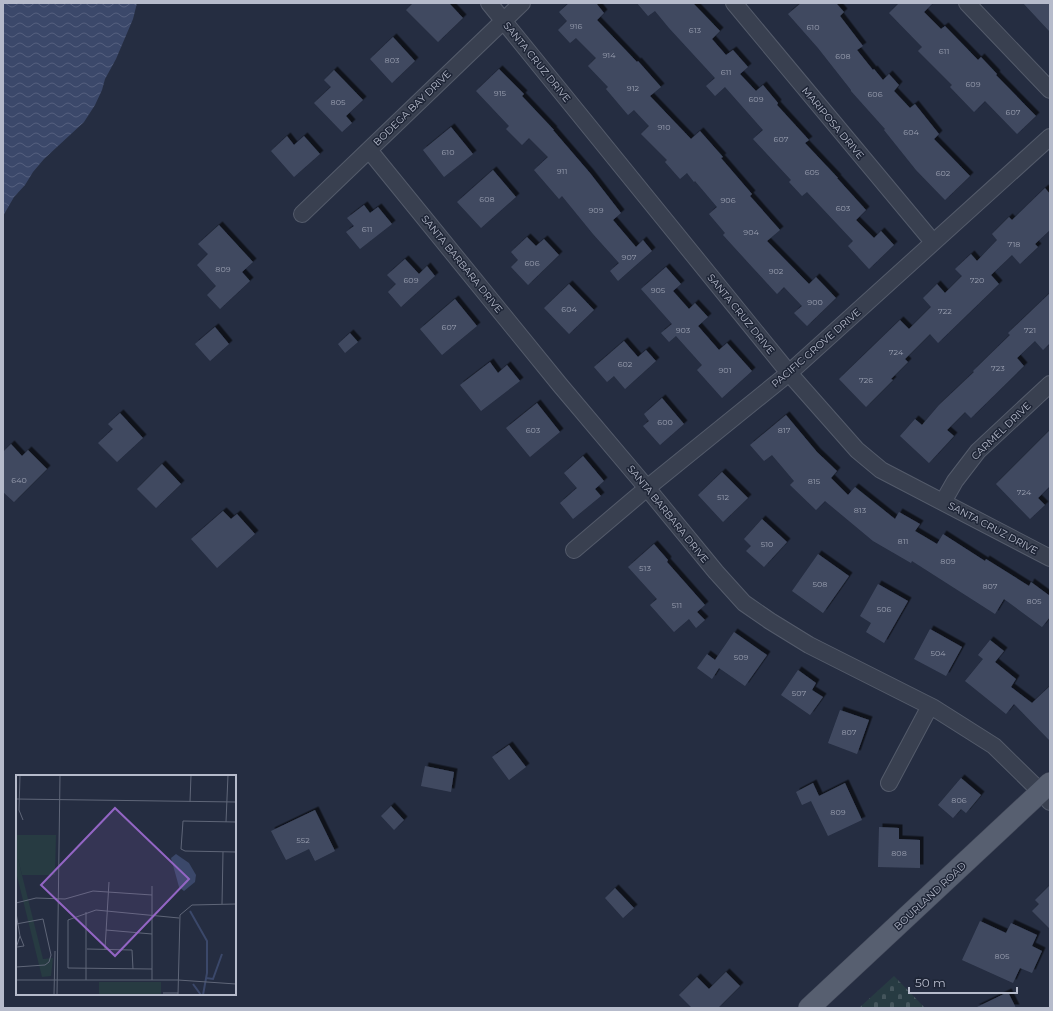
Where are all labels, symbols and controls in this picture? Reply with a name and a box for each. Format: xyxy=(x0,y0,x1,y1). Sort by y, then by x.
street label: SANTA CRUZ DRIVE xyxy=(501,19,574,105)
house number: 916 xyxy=(570,21,582,31)
house number: 610 xyxy=(806,22,820,32)
house number: 613 xyxy=(689,25,702,35)
house number: 611 xyxy=(939,46,949,56)
house number: 914 xyxy=(602,50,616,60)
house number: 608 xyxy=(835,51,851,61)
house number: 803 xyxy=(385,55,400,65)
street label: BODEGA BAY DRIVE xyxy=(370,67,454,149)
house number: 611 xyxy=(721,67,731,77)
house number: 609 xyxy=(965,79,981,89)
house number: 912 xyxy=(627,83,640,93)
street label: MARIPOSA DRIVE xyxy=(799,84,867,162)
house number: 915 xyxy=(494,88,507,98)
house number: 606 xyxy=(867,89,883,99)
house number: 609 xyxy=(748,94,764,104)
house number: 805 xyxy=(331,97,346,107)
house number: 607 xyxy=(1006,107,1021,117)
house number: 910 xyxy=(657,122,671,132)
house number: 604 xyxy=(903,127,919,137)
house number: 607 xyxy=(774,134,789,144)
house number: 610 xyxy=(441,147,455,157)
house number: 911 xyxy=(557,166,567,176)
house number: 605 xyxy=(805,167,820,177)
house number: 602 xyxy=(936,168,951,178)
house number: 608 xyxy=(479,194,495,204)
house number: 906 xyxy=(720,195,736,205)
house number: 603 xyxy=(836,203,851,213)
house number: 909 xyxy=(588,205,604,215)
street label: SANTA BARBARA DRIVE xyxy=(419,212,506,316)
house number: 611 xyxy=(362,224,372,234)
house number: 904 xyxy=(743,227,759,237)
house number: 718 xyxy=(1008,239,1020,249)
house number: 907 xyxy=(622,252,637,262)
house number: 606 xyxy=(524,258,540,268)
house number: 809 xyxy=(215,264,231,274)
house number: 902 xyxy=(769,266,784,276)
street label: SANTA CRUZ DRIVE xyxy=(705,271,778,357)
house number: 609 xyxy=(403,275,419,285)
house number: 720 xyxy=(970,275,984,285)
house number: 905 xyxy=(651,285,666,295)
house number: 900 xyxy=(807,297,823,307)
house number: 604 xyxy=(561,304,577,314)
street label: PACIFIC GROVE DRIVE xyxy=(769,305,864,390)
house number: 722 xyxy=(938,306,952,316)
house number: 607 xyxy=(442,322,457,332)
house number: 903 xyxy=(676,325,691,335)
house number: 721 xyxy=(1024,325,1036,335)
house number: 724 xyxy=(889,347,904,357)
house number: 602 xyxy=(618,359,633,369)
house number: 723 xyxy=(991,363,1005,373)
house number: 901 xyxy=(718,365,732,375)
house number: 726 xyxy=(859,375,873,385)
street label: CARMEL DRIVE xyxy=(968,399,1034,463)
house number: 600 xyxy=(657,417,673,427)
house number: 603 xyxy=(526,425,541,435)
house number: 817 xyxy=(778,425,791,435)
street label: SANTA BARBARA DRIVE xyxy=(625,462,712,566)
house number: 640 xyxy=(11,475,27,485)
house number: 815 xyxy=(808,476,821,486)
house number: 724 xyxy=(1017,487,1032,497)
house number: 512 xyxy=(717,492,729,502)
street label: SANTA CRUZ DRIVE xyxy=(946,499,1040,557)
house number: 813 xyxy=(854,505,867,515)
house number: 811 xyxy=(898,536,908,546)
house number: 510 xyxy=(761,539,773,549)
house number: 809 xyxy=(940,556,956,566)
house number: 513 xyxy=(639,563,651,573)
house number: 508 xyxy=(813,579,827,589)
house number: 807 xyxy=(982,581,998,591)
house number: 805 xyxy=(1027,596,1042,606)
house number: 511 xyxy=(672,600,682,610)
house number: 506 xyxy=(877,604,891,614)
house number: 504 xyxy=(930,648,946,658)
house number: 509 xyxy=(734,652,748,662)
house number: 507 xyxy=(792,688,807,698)
house number: 807 xyxy=(841,727,857,737)
inset map xyxy=(16,775,236,995)
house number: 806 xyxy=(951,795,967,805)
house number: 809 xyxy=(830,807,846,817)
house number: 552 xyxy=(296,835,310,845)
house number: 808 xyxy=(891,848,907,858)
street label: BOURLAND ROAD xyxy=(891,859,969,933)
house number: 805 xyxy=(995,951,1010,961)
scale bar xyxy=(909,969,1017,995)
text: 50 m xyxy=(915,975,946,990)

